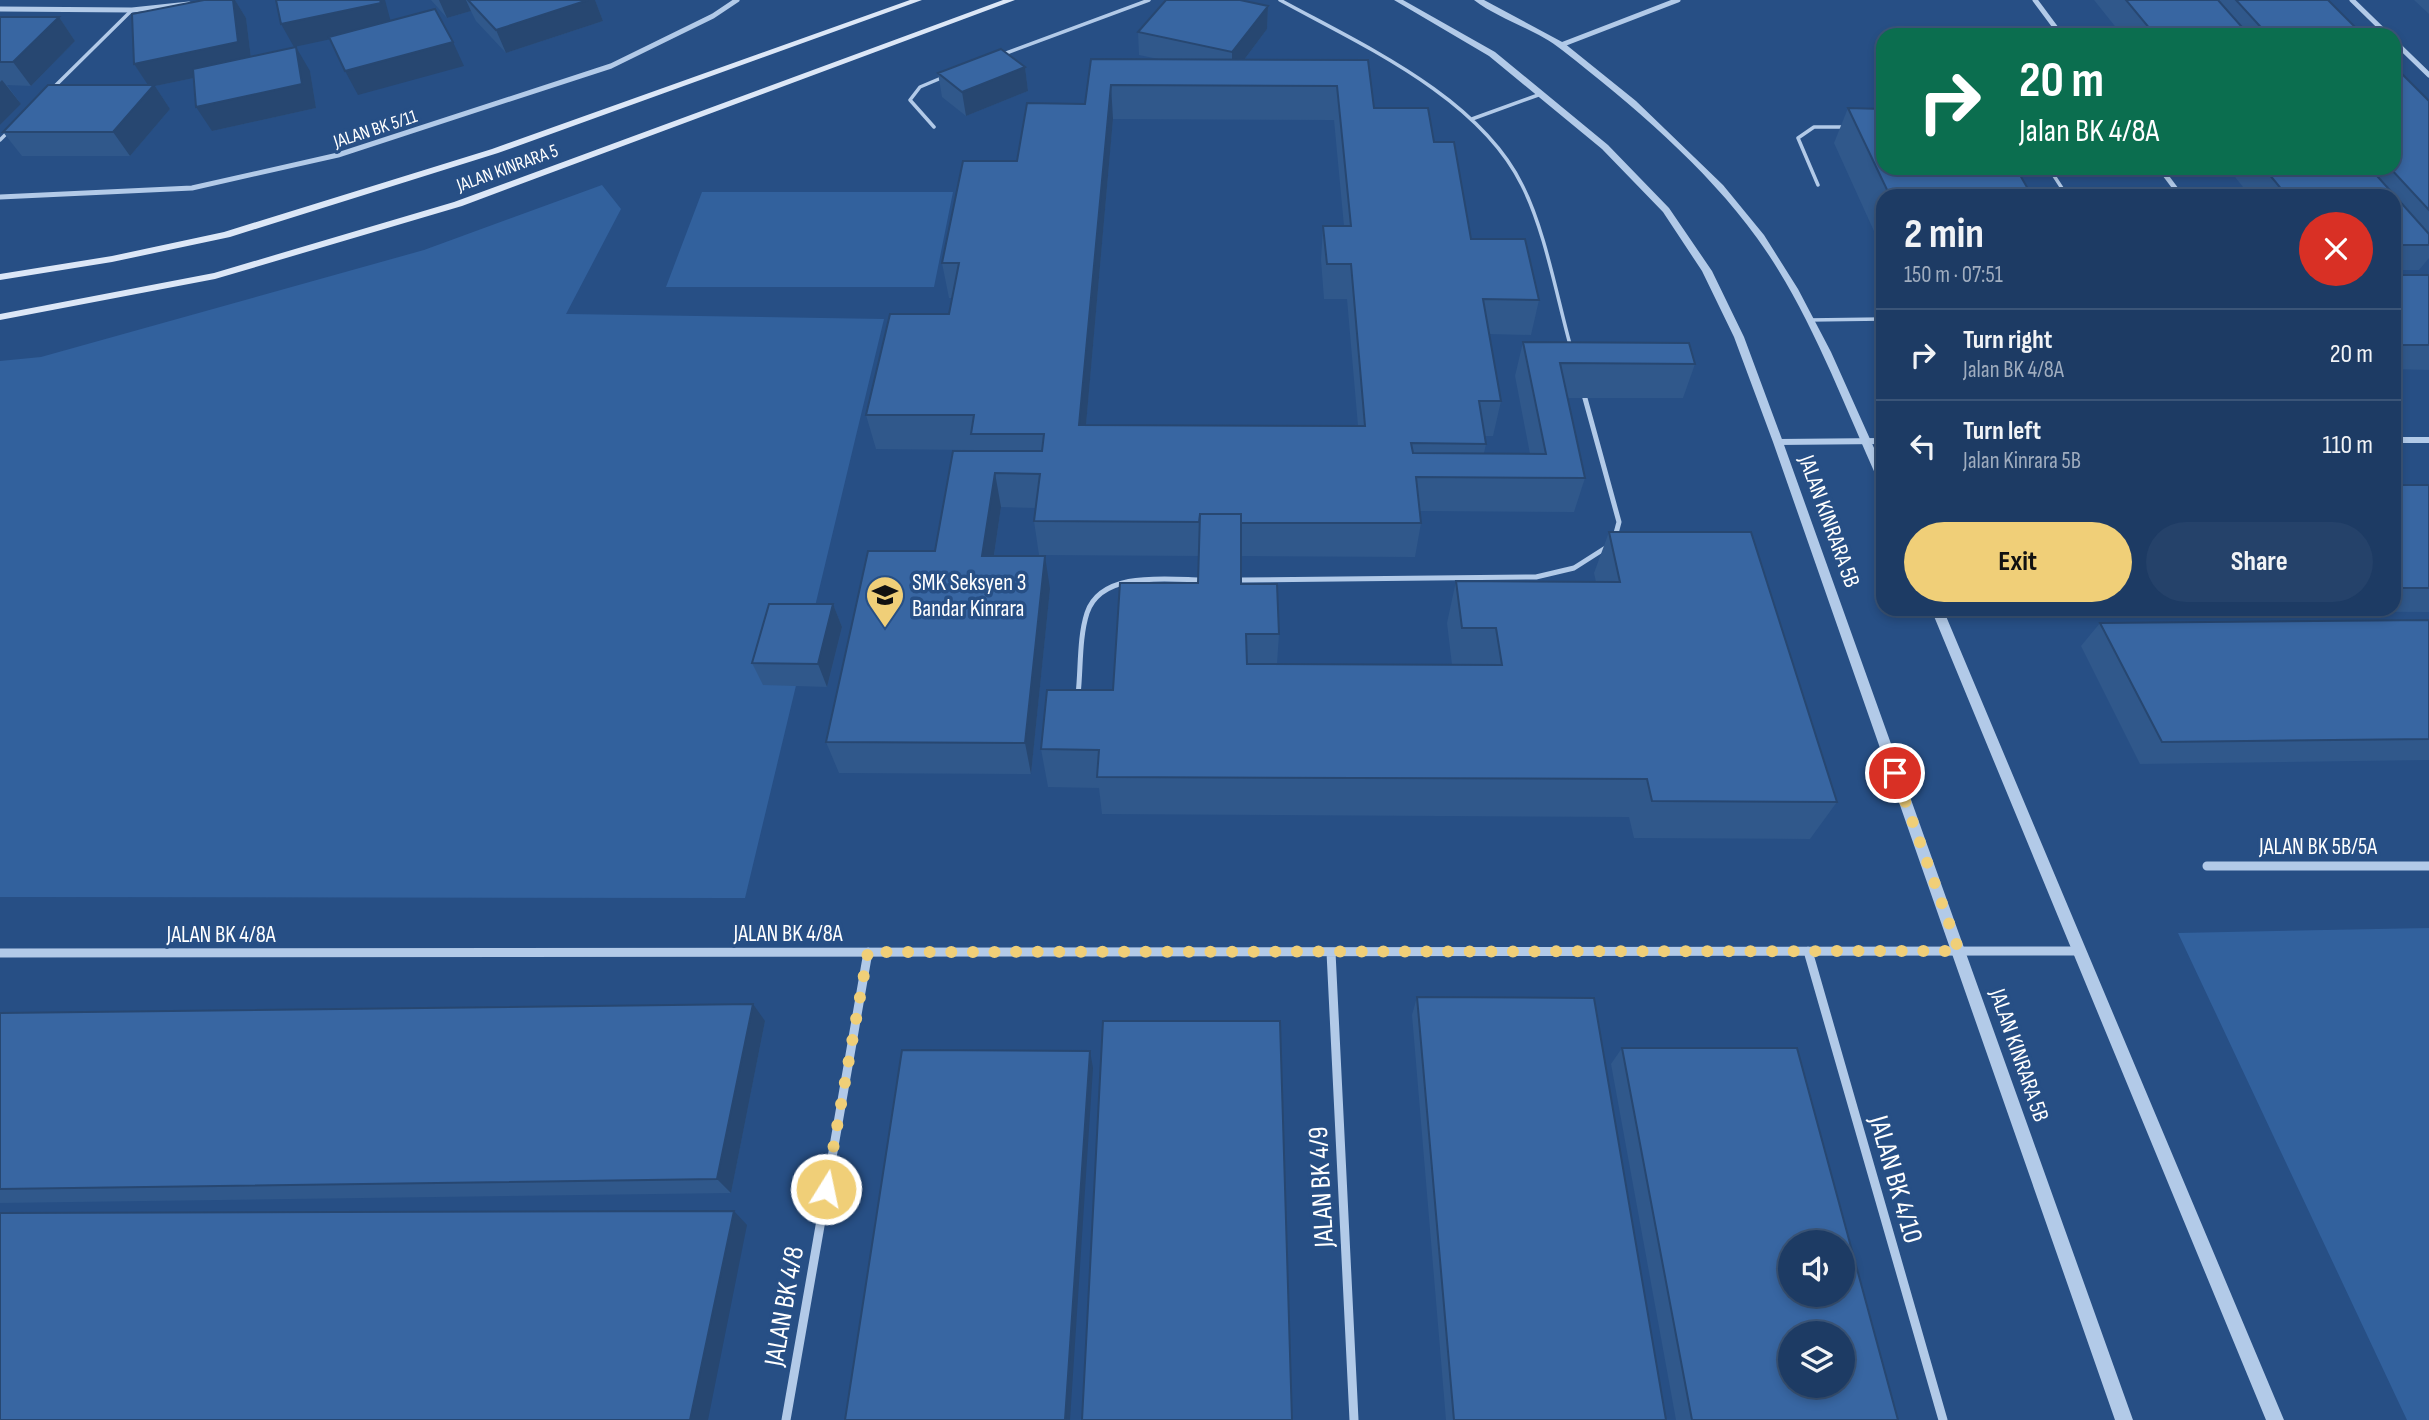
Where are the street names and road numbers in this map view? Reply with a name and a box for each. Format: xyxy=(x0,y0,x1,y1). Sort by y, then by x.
street label: JALAN BK 5/11 xyxy=(330,105,421,154)
street label: JALAN KINRARA 5 xyxy=(453,139,561,198)
street label: JALAN KINRARA 5B xyxy=(1792,450,1866,591)
street label: JALAN BK 5B/5A xyxy=(2258,833,2377,861)
street label: JALAN BK 4/8A xyxy=(732,920,843,948)
street label: JALAN BK 4/8A xyxy=(165,921,276,949)
street label: JALAN KINRARA 5B xyxy=(1983,984,2055,1126)
street label: JALAN BK 4/10 xyxy=(1861,1111,1929,1247)
street label: JALAN BK 4/9 xyxy=(1302,1126,1341,1249)
street label: JALAN BK 4/8 xyxy=(758,1244,811,1370)

